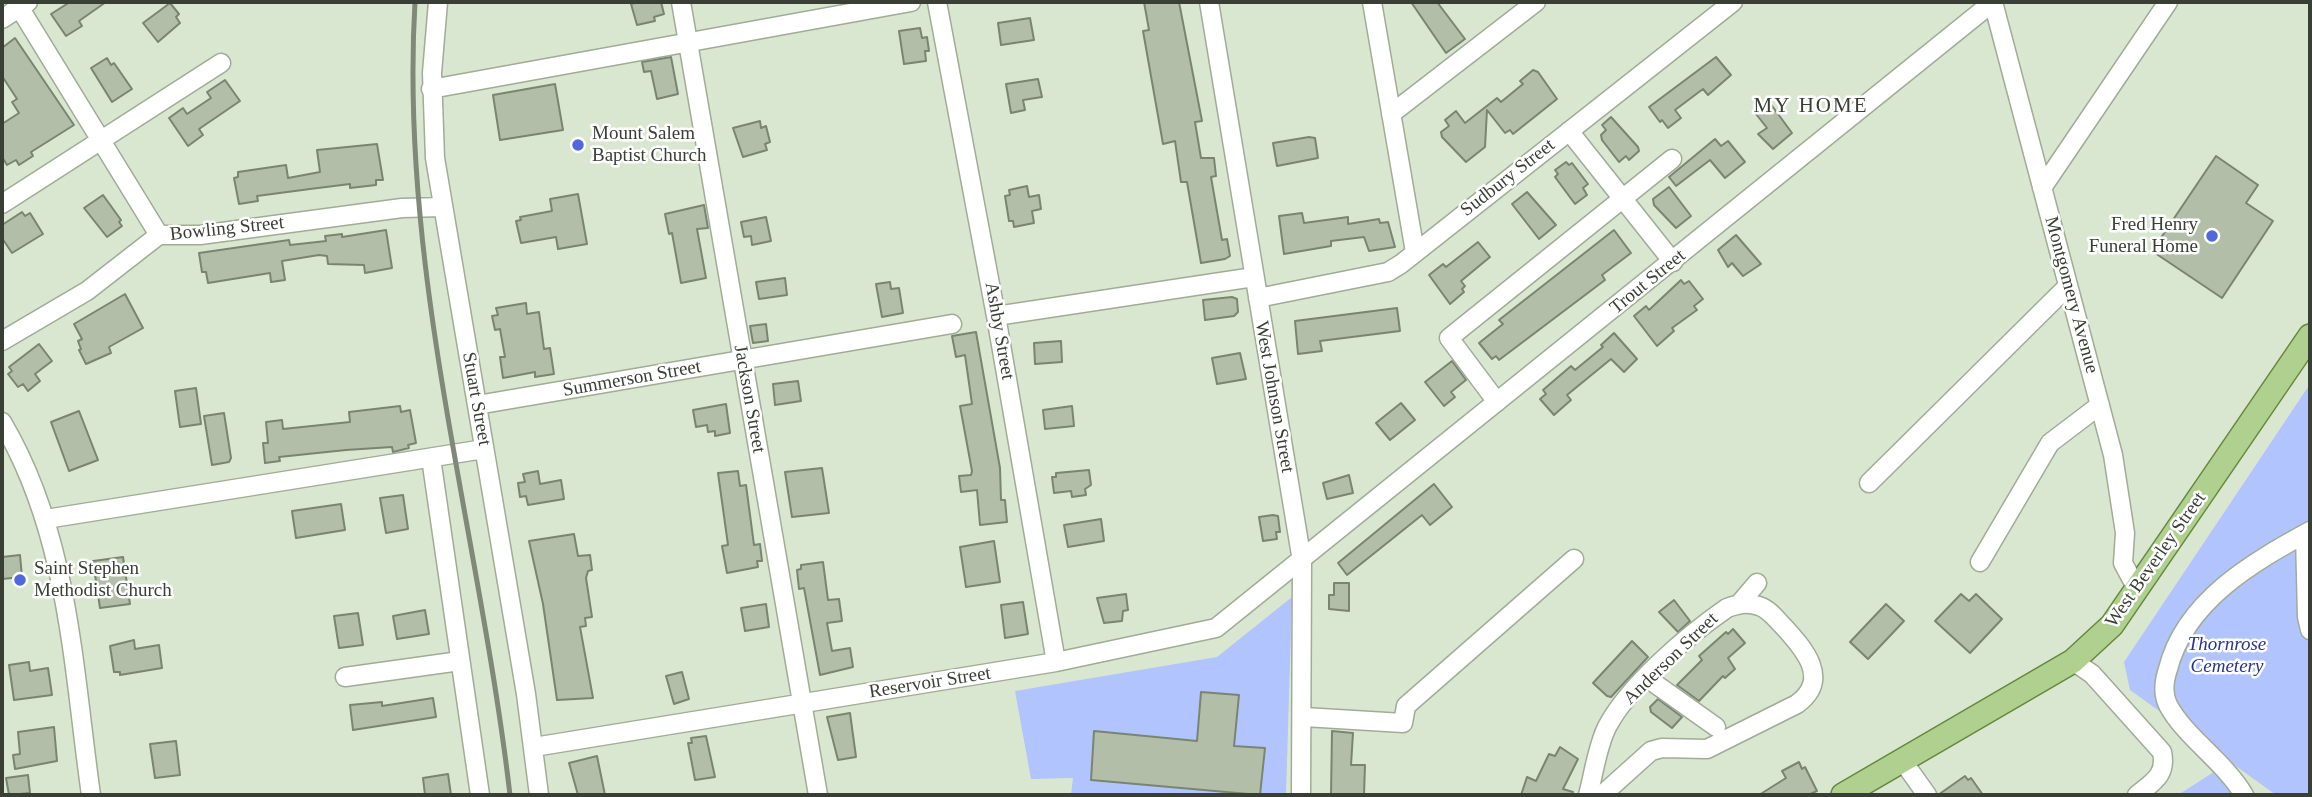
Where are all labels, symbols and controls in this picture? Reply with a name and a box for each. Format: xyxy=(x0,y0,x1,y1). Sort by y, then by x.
district label: MY HOME xyxy=(1754,93,1868,119)
place label: Mount Salem Baptist Church xyxy=(592,123,707,167)
street label: Sudbury Street xyxy=(1456,134,1560,222)
marker: Mount Salem Baptist Church xyxy=(570,137,586,153)
street label: Bowling Street xyxy=(169,212,285,246)
street label: Montgomery Avenue xyxy=(2039,214,2103,376)
place label: Fred Henry Funeral Home xyxy=(2089,214,2198,258)
marker: Fred Henry Funeral Home xyxy=(2204,228,2220,244)
street label: Trout Street xyxy=(1606,245,1690,319)
street label: Ashby Street xyxy=(979,280,1019,382)
street label: West Johnson Street xyxy=(1249,319,1299,475)
street label: Jackson Street xyxy=(728,343,770,455)
street label: Stuart Street xyxy=(457,351,495,447)
street label: Summerson Street xyxy=(561,356,703,402)
street label: West Beverley Street xyxy=(2101,488,2211,632)
place label: Saint Stephen Methodist Church xyxy=(34,558,172,602)
marker: Saint Stephen Methodist Church xyxy=(12,572,28,588)
street label: Anderson Street xyxy=(1619,608,1723,710)
park label: Thornrose Cemetery xyxy=(2188,634,2266,678)
street label: Reservoir Street xyxy=(868,662,992,704)

